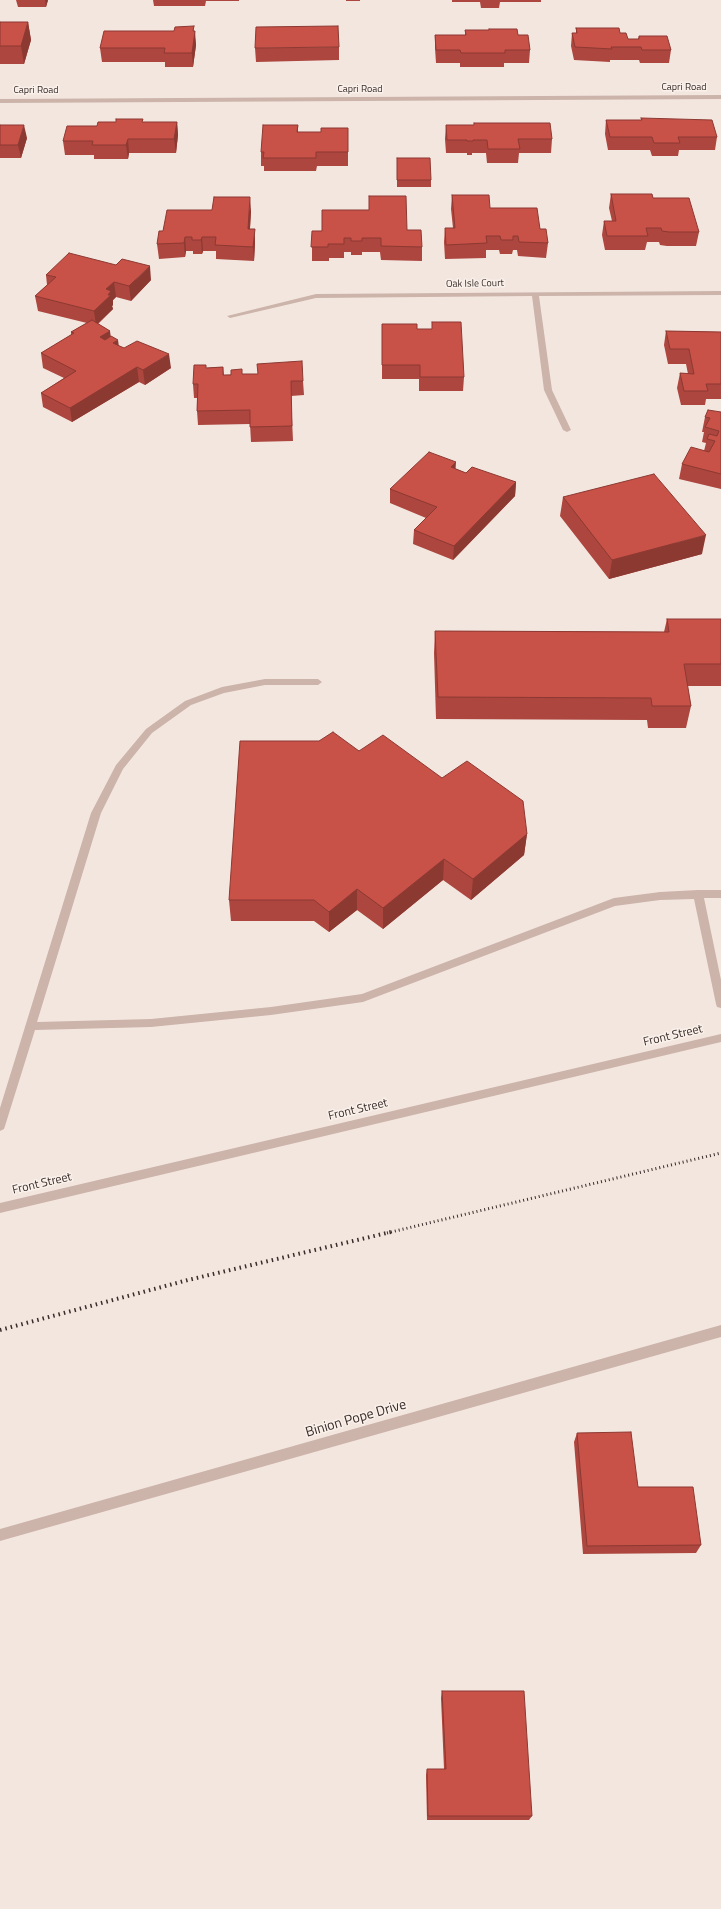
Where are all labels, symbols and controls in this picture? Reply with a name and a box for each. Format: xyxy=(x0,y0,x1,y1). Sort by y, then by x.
street label: Capri Road xyxy=(661,82,707,94)
street label: Capri Road xyxy=(337,84,383,96)
street label: Capri Road xyxy=(13,85,59,97)
street label: Oak Isle Court xyxy=(446,277,504,291)
street label: Front Street xyxy=(642,1022,704,1050)
street label: Front Street xyxy=(327,1096,389,1124)
street label: Front Street xyxy=(11,1170,73,1198)
street label: Binion Pope Drive xyxy=(304,1397,408,1441)

